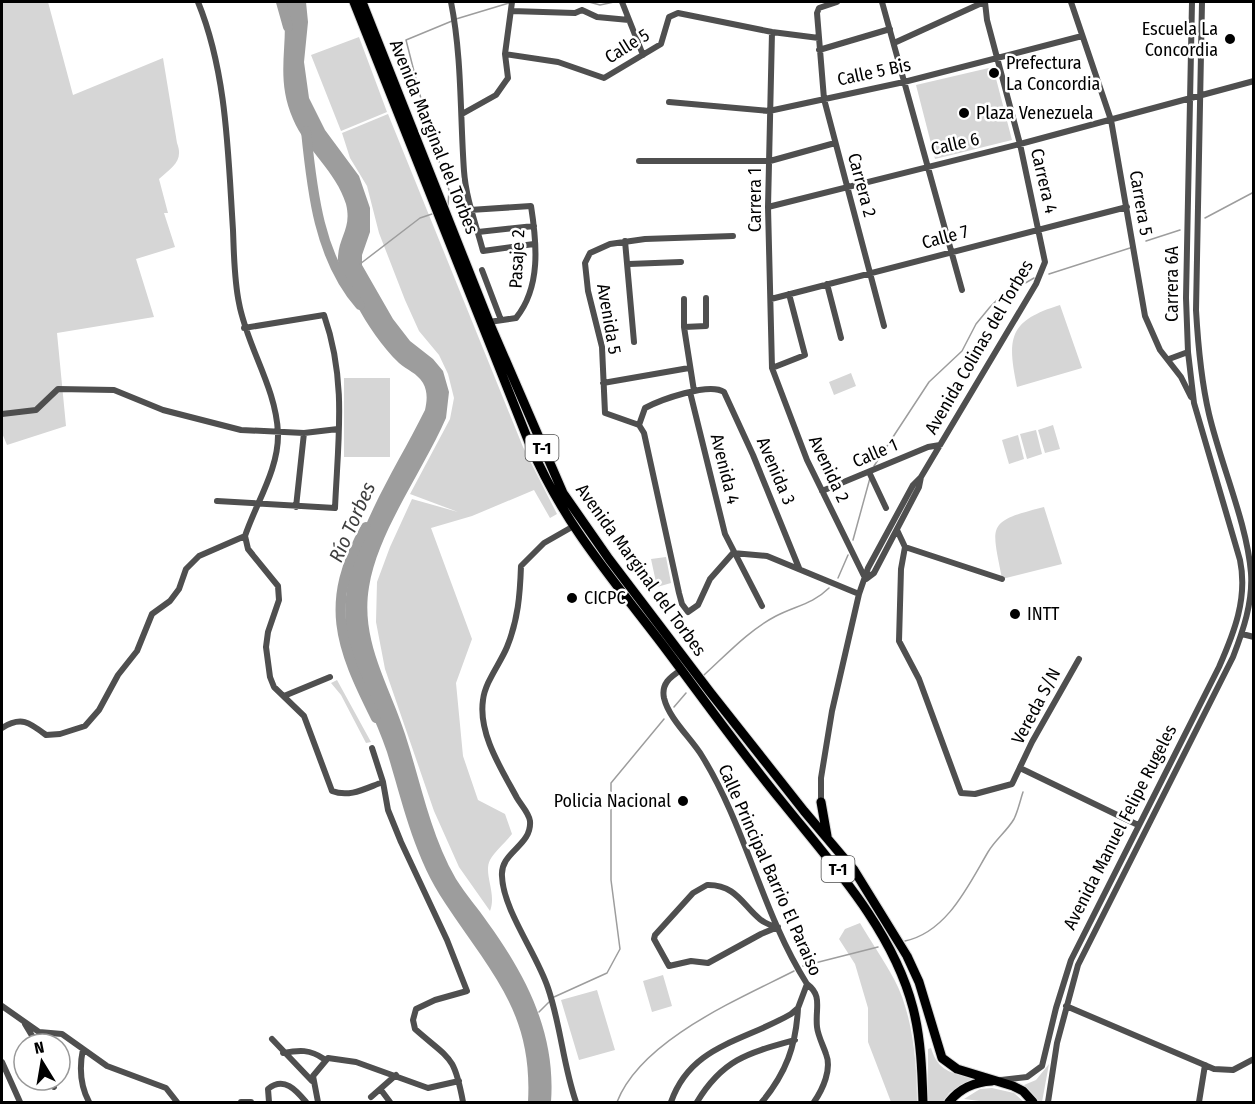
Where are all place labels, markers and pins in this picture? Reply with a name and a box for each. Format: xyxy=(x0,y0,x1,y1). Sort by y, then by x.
place label: Escuela La Concordia xyxy=(1142,18,1218,61)
marker: Escuela La Concordia xyxy=(1223,32,1237,46)
place label: Prefectura La Concordia xyxy=(1006,52,1100,95)
marker: Prefectura La Concordia xyxy=(987,66,1001,80)
place label: Plaza Venezuela xyxy=(976,102,1093,124)
marker: Plaza Venezuela xyxy=(957,106,971,120)
place label: CICPC xyxy=(584,587,626,609)
marker: CICPC xyxy=(565,591,579,605)
place label: INTT xyxy=(1027,603,1060,625)
marker: INTT xyxy=(1008,607,1022,621)
place label: Policia Nacional xyxy=(554,790,671,812)
marker: Policia Nacional xyxy=(676,794,690,808)

